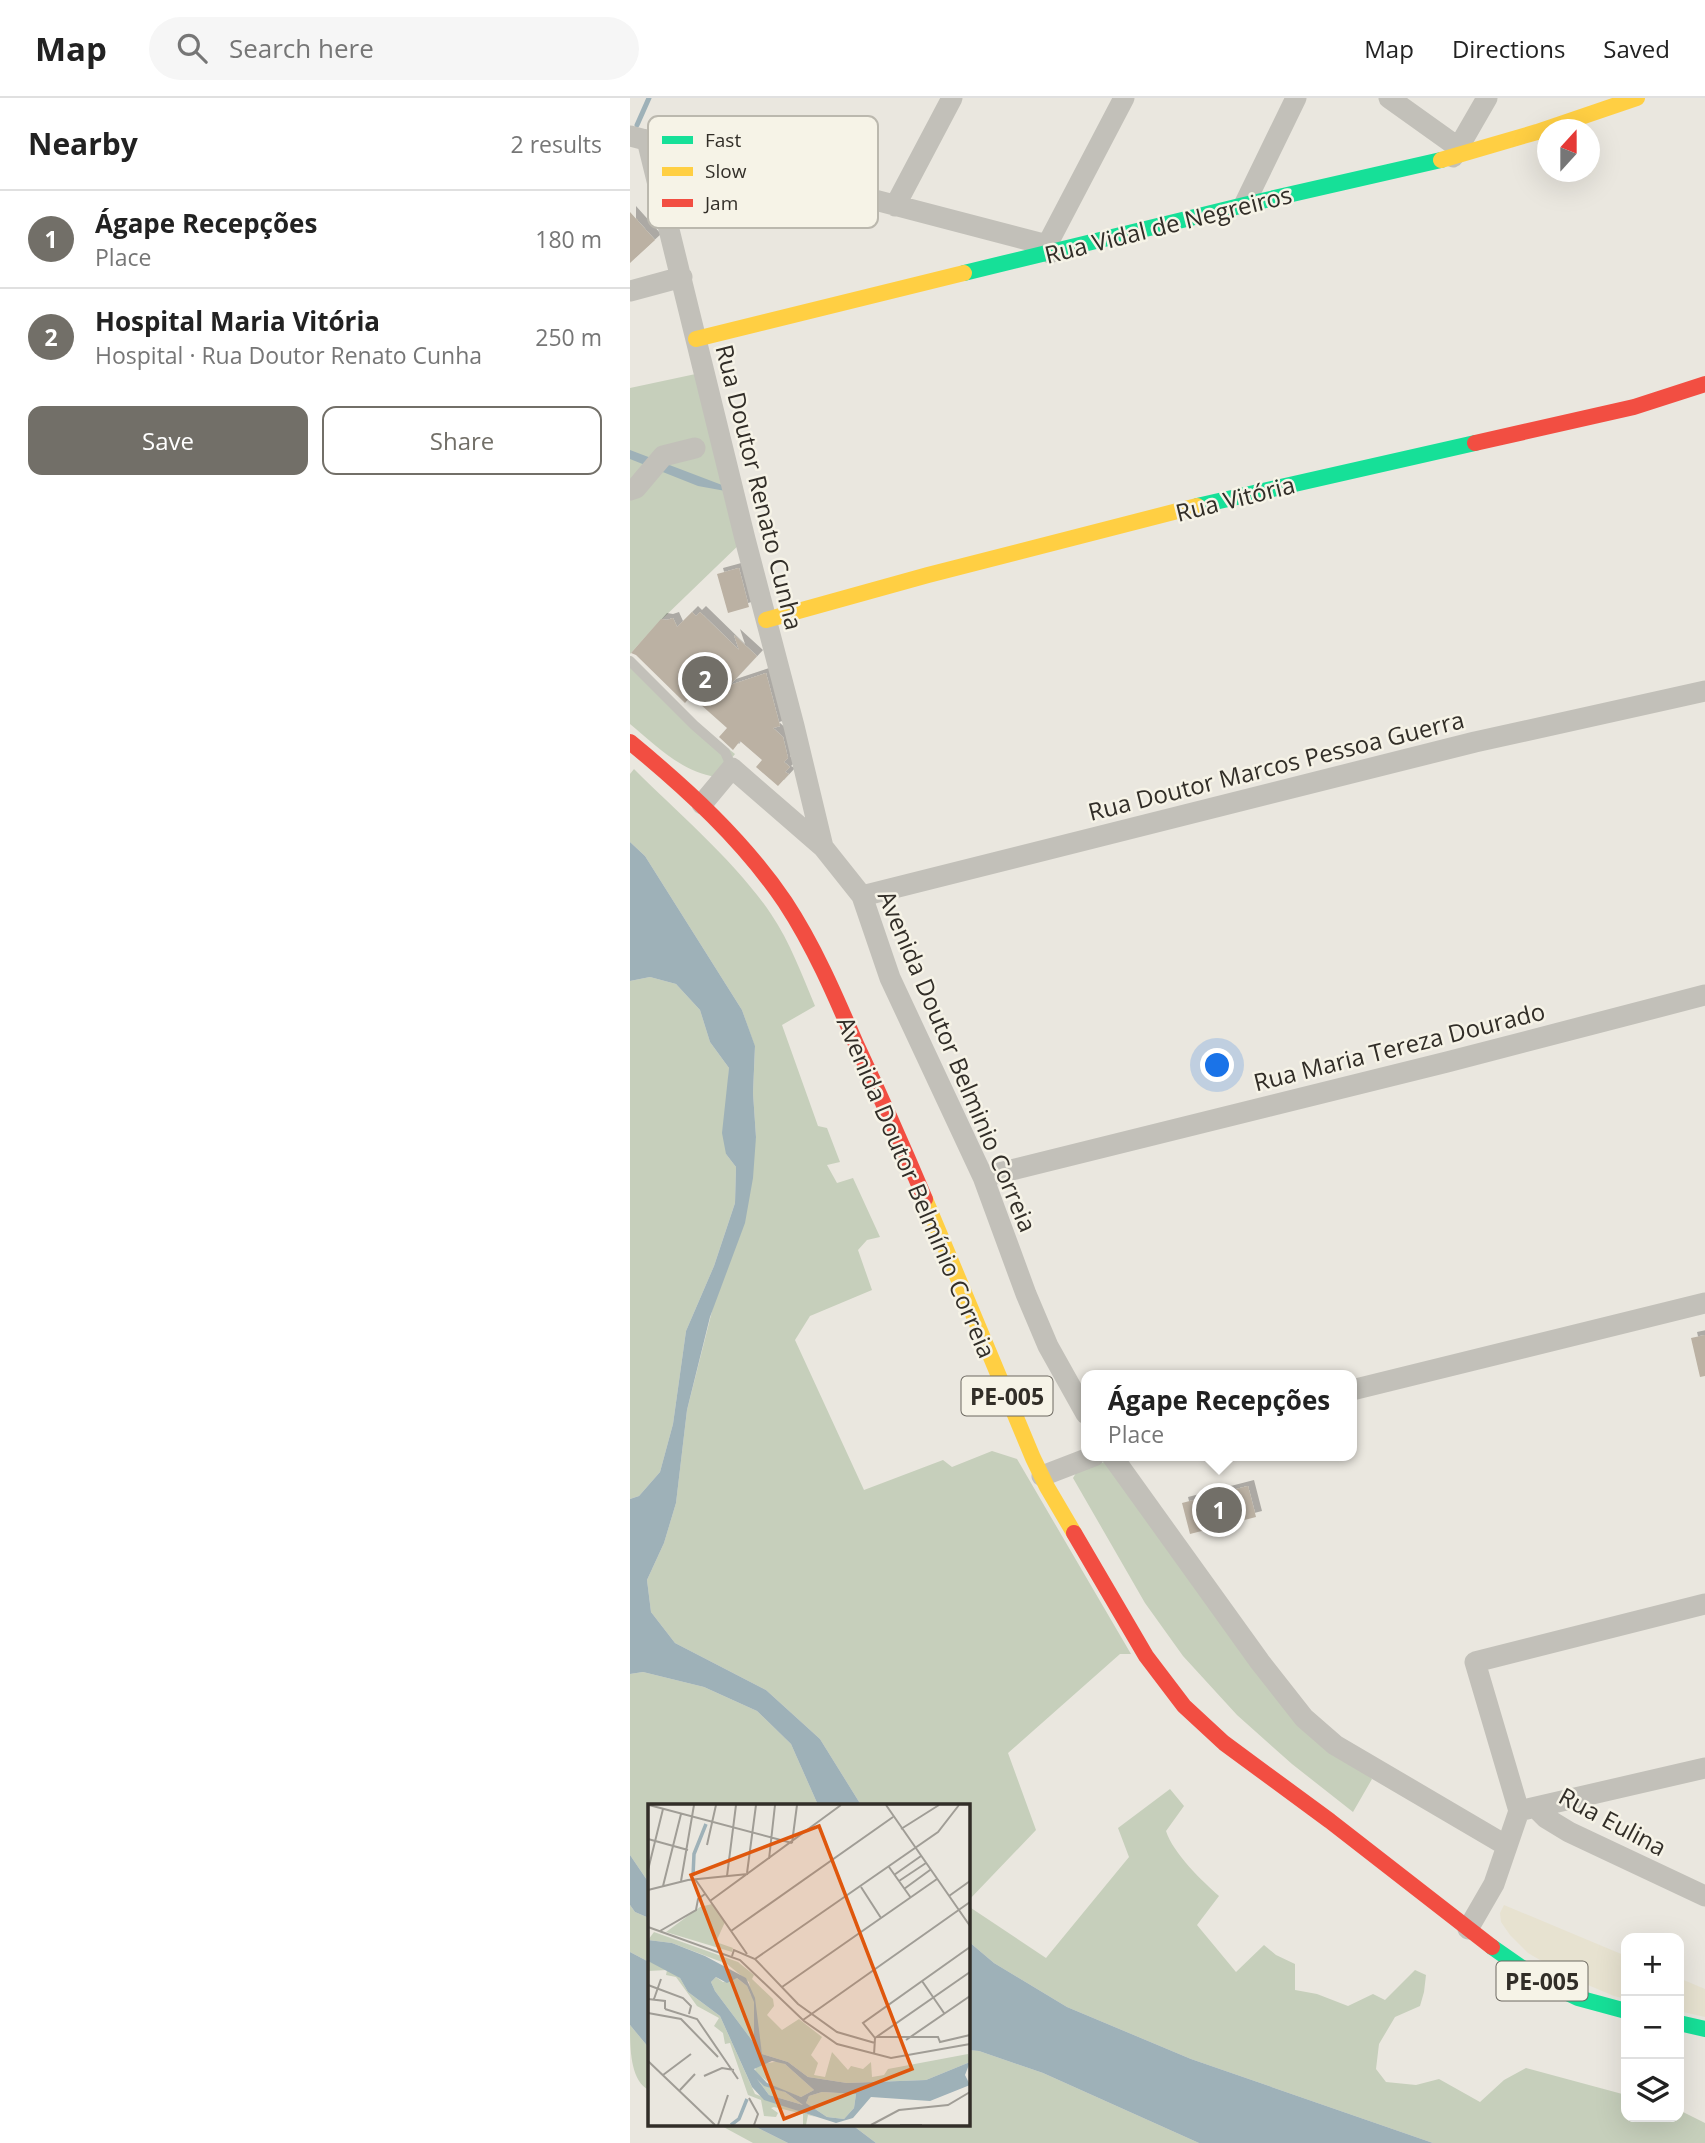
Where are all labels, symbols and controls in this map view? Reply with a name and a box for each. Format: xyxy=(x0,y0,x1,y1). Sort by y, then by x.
search box xyxy=(149,17,639,80)
text: Map xyxy=(35,26,107,71)
icon: search xyxy=(173,29,211,67)
text: Search here xyxy=(229,30,374,66)
text: Map xyxy=(1364,32,1414,65)
text: Directions xyxy=(1452,32,1565,65)
text: Saved xyxy=(1603,32,1670,65)
legend xyxy=(648,116,878,228)
north arrow xyxy=(1537,119,1600,182)
text: Nearby xyxy=(28,123,138,164)
text: Fast xyxy=(705,127,741,153)
text: 2 results xyxy=(511,128,602,160)
text: Slow xyxy=(705,158,747,184)
street label: Rua Vidal de Negreiros xyxy=(1041,177,1295,271)
text: Jam xyxy=(703,190,738,216)
text: Ágape Recepções xyxy=(95,205,317,241)
text: 1 xyxy=(44,223,58,255)
text: 180 m xyxy=(535,223,602,255)
text: Place xyxy=(95,241,151,273)
text: Hospital Maria Vitória xyxy=(95,303,380,339)
text: 2 xyxy=(44,321,58,353)
text: 250 m xyxy=(535,321,602,353)
text: Hospital · Rua Doutor Renato Cunha xyxy=(95,339,482,371)
street label: Rua Doutor Renato Cunha xyxy=(709,341,811,633)
button: Save xyxy=(28,406,308,475)
button: Share xyxy=(322,406,602,475)
street label: Rua Vitória xyxy=(1172,467,1298,529)
pin: 2 xyxy=(682,653,728,705)
street label: Rua Doutor Marcos Pessoa Guerra xyxy=(1085,702,1467,828)
street label: Avenida Doutor Belminio Correia xyxy=(871,885,1045,1237)
street label: Rua Maria Tereza Dourado xyxy=(1250,994,1548,1098)
street label: Avenida Doutor Belmínio Correia xyxy=(830,1011,1004,1363)
your location xyxy=(1200,1048,1234,1082)
popup xyxy=(1081,1370,1357,1461)
road number: PE-005 xyxy=(962,1376,1052,1415)
text: Ágape Recepções xyxy=(1108,1382,1330,1418)
text: Place xyxy=(1108,1418,1164,1450)
pin: 1 xyxy=(1196,1484,1242,1536)
street label: Rua Eulina xyxy=(1553,1779,1673,1863)
inset map xyxy=(648,1804,970,2126)
map controls xyxy=(1621,1933,1684,2122)
button: + xyxy=(1621,1933,1684,1996)
road number: PE-005 xyxy=(1496,1962,1588,2000)
button: − xyxy=(1621,1996,1684,2059)
button: layers xyxy=(1621,2059,1684,2122)

